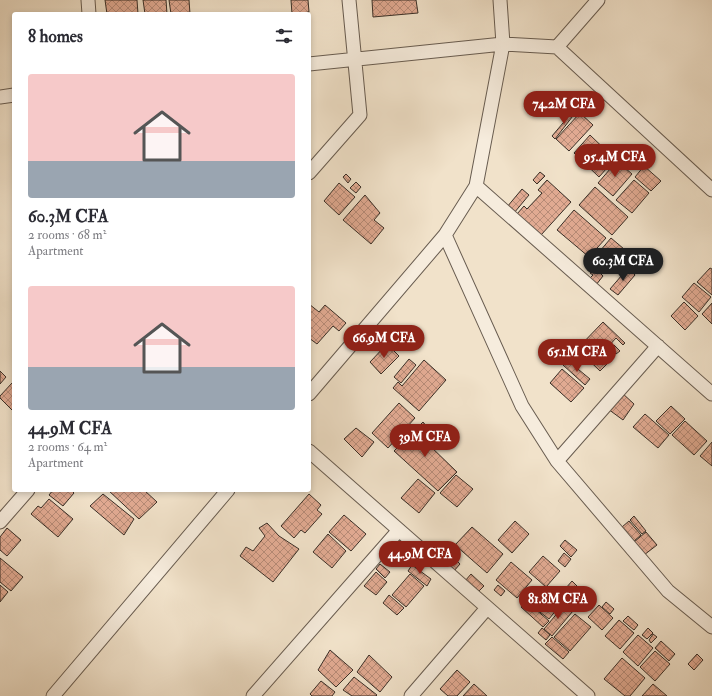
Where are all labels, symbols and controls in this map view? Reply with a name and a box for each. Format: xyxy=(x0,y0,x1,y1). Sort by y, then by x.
icon: filters xyxy=(273,25,295,47)
text: 8 homes xyxy=(28,26,83,47)
pin: 74.2M CFA xyxy=(518,91,610,125)
text: 74.2M CFA xyxy=(533,96,595,112)
icon: home xyxy=(126,100,198,172)
pin: 95.4M CFA xyxy=(569,144,661,178)
text: 95.4M CFA xyxy=(584,149,646,165)
text: 60.3M CFA xyxy=(28,206,109,227)
text: 2 rooms · 68 m² xyxy=(28,227,106,243)
text: Apartment xyxy=(28,243,84,259)
pin: 60.3M CFA xyxy=(577,248,669,282)
text: 60.3M CFA xyxy=(592,253,654,269)
icon: home xyxy=(126,312,198,384)
pin: 66.9M CFA xyxy=(338,325,430,359)
text: 66.9M CFA xyxy=(352,330,416,346)
pin: 65.1M CFA xyxy=(531,339,623,373)
text: 65.1M CFA xyxy=(547,344,607,360)
text: 44.9M CFA xyxy=(28,418,112,439)
pin: 39M CFA xyxy=(388,424,462,458)
text: 39M CFA xyxy=(399,429,451,445)
text: 2 rooms · 64 m² xyxy=(28,439,107,455)
text: Apartment xyxy=(28,455,84,471)
pin: 44.9M CFA xyxy=(374,541,466,575)
text: 44.9M CFA xyxy=(388,546,452,562)
pin: 81.8M CFA xyxy=(512,586,604,620)
text: 81.8M CFA xyxy=(528,591,588,607)

